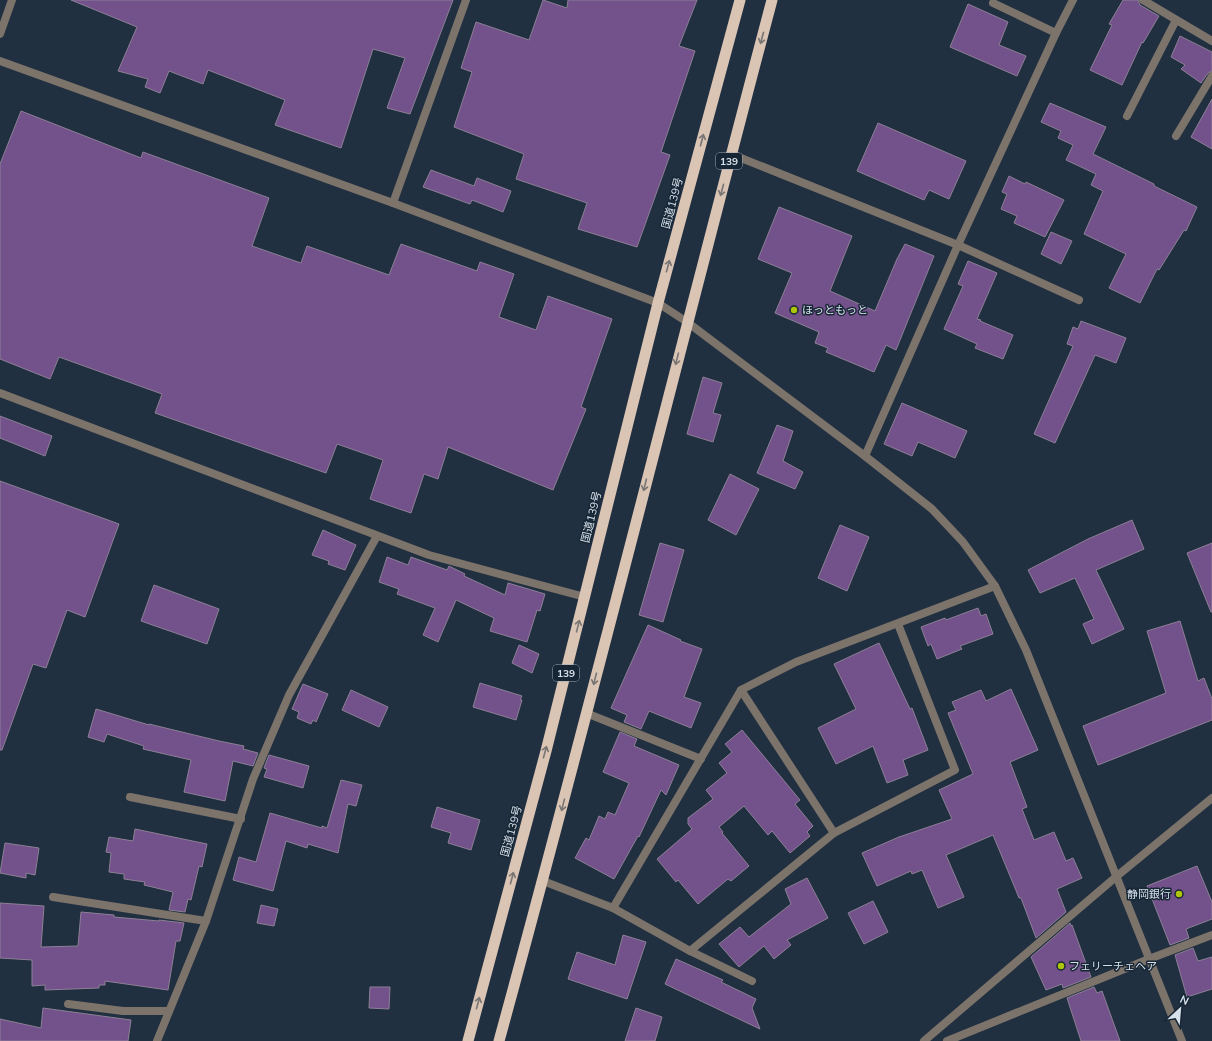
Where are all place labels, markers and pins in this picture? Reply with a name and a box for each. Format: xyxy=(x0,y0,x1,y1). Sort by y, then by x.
place label: ほっともっと xyxy=(802,303,868,317)
marker: ほっともっと xyxy=(789,305,799,315)
place label: 静岡銀行 xyxy=(1127,887,1171,901)
marker: 静岡銀行 xyxy=(1174,889,1184,899)
place label: フェリーチェヘア xyxy=(1069,959,1157,973)
marker: フェリーチェヘア xyxy=(1056,961,1066,971)

